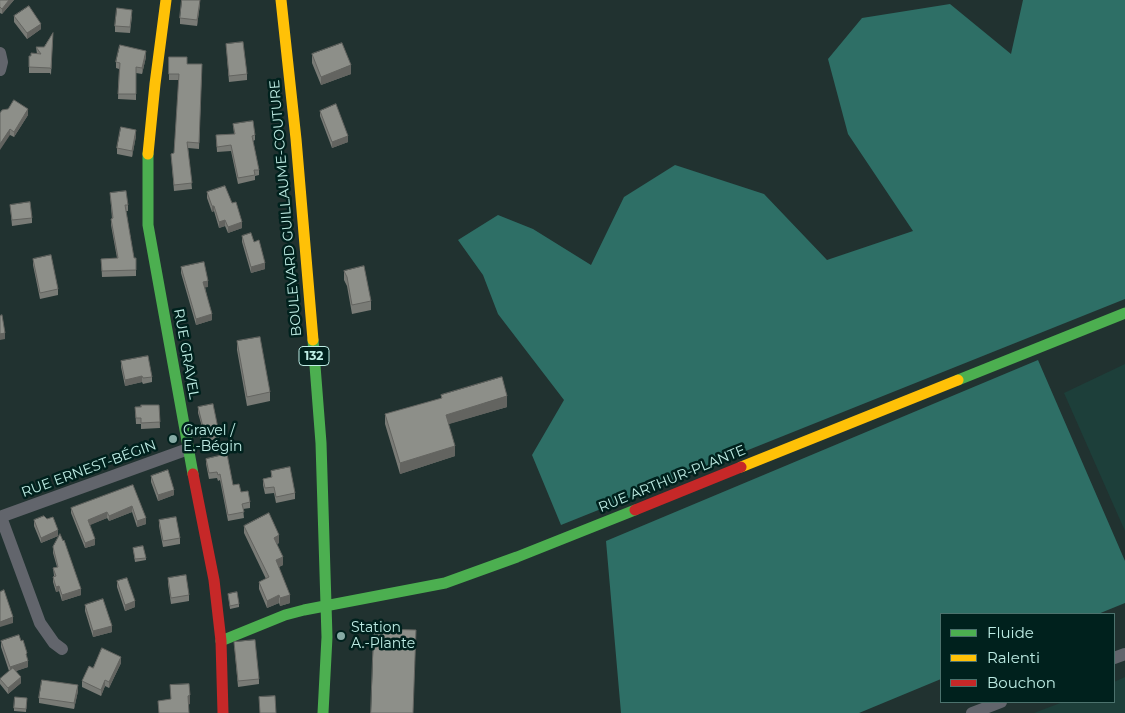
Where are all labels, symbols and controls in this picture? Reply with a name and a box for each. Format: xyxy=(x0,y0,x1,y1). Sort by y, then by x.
street label: BOULEVARD GUILLAUME-COUTURE xyxy=(266,79,306,337)
street label: RUE GRAVEL xyxy=(170,307,202,401)
road number: 132 xyxy=(299,346,329,366)
place label: Gravel / E.-Bégin xyxy=(183,423,243,456)
marker: Gravel / E.-Bégin xyxy=(167,433,179,445)
street label: RUE ERNEST-BÉGIN xyxy=(19,437,159,501)
street label: RUE ARTHUR-PLANTE xyxy=(596,442,748,516)
legend xyxy=(940,613,1115,703)
place label: Station A.-Plante xyxy=(351,620,415,652)
text: Fluide xyxy=(987,623,1034,642)
marker: Station A.-Plante xyxy=(335,630,347,642)
text: Ralenti xyxy=(987,648,1040,667)
text: Bouchon xyxy=(987,673,1056,692)

